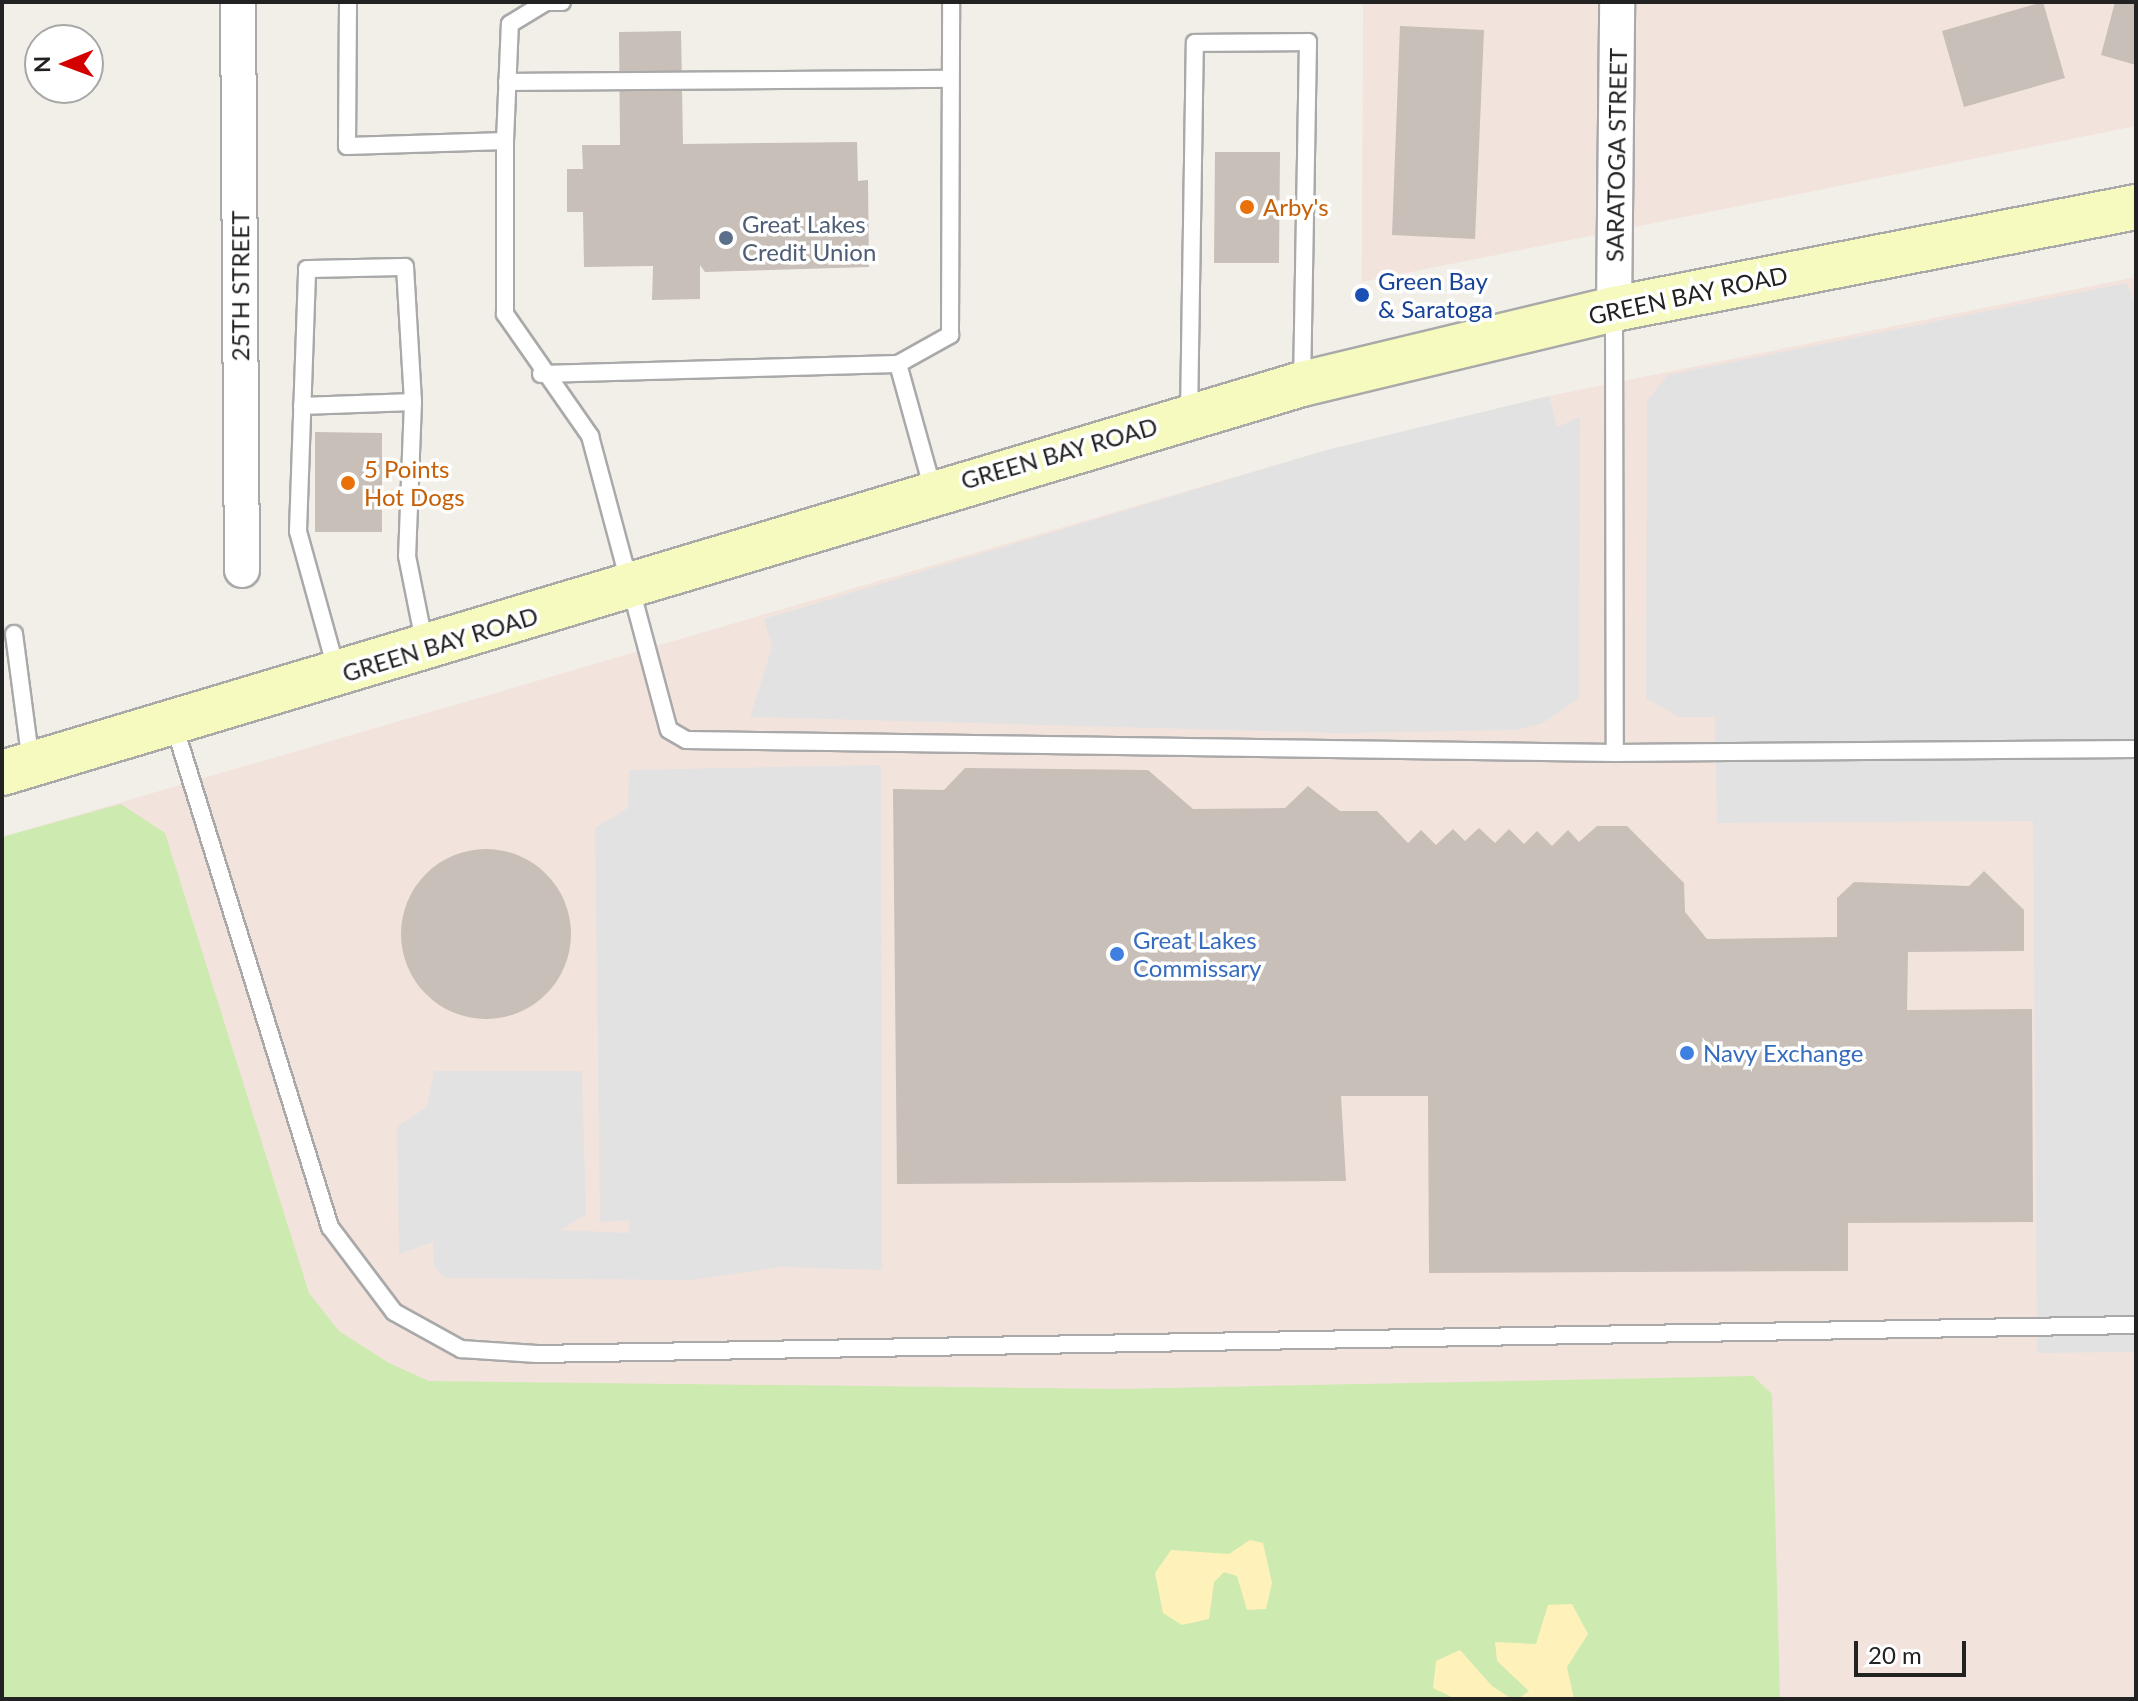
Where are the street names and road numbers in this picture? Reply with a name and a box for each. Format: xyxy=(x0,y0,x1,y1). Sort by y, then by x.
street label: SARATOGA STREET xyxy=(1600,47,1632,263)
street label: 25TH STREET xyxy=(226,211,254,361)
street label: GREEN BAY ROAD xyxy=(1585,260,1791,330)
street label: GREEN BAY ROAD xyxy=(957,411,1161,495)
street label: GREEN BAY ROAD xyxy=(338,600,542,688)

